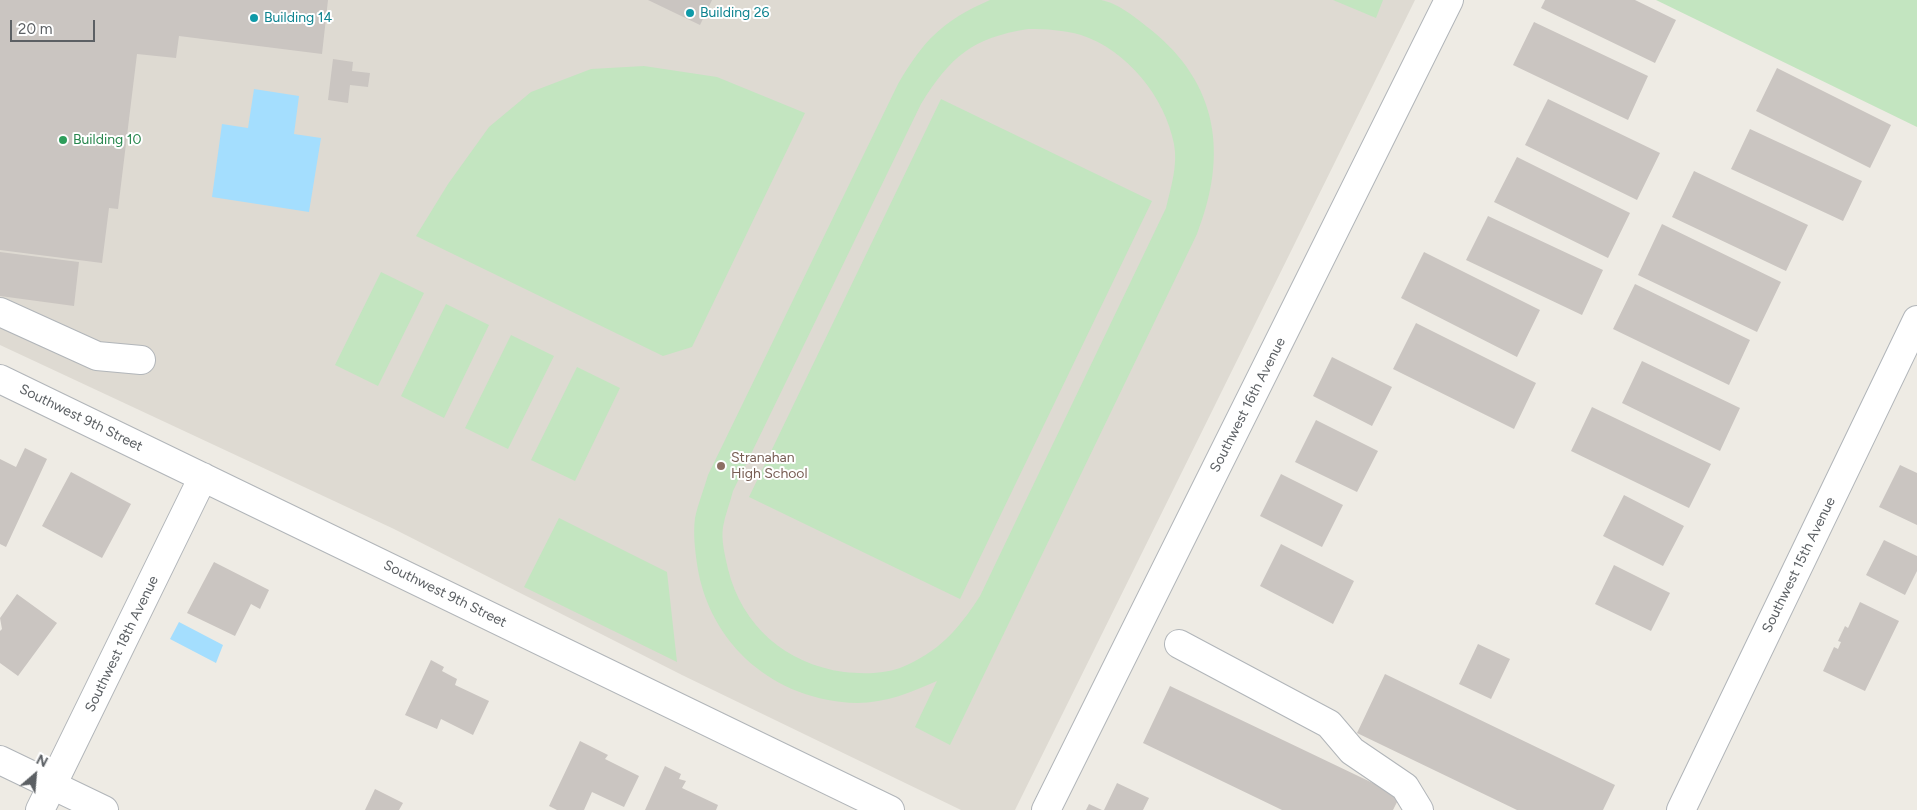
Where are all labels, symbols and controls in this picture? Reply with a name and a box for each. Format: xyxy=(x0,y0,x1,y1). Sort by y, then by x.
place label: Building 26 xyxy=(700,5,769,21)
marker: Building 26 xyxy=(684,7,696,19)
scale bar xyxy=(12,10,98,42)
place label: Building 14 xyxy=(264,10,332,26)
marker: Building 14 xyxy=(248,12,260,24)
text: 20 m xyxy=(18,20,52,38)
place label: Building 10 xyxy=(73,132,141,148)
marker: Building 10 xyxy=(57,134,69,146)
street label: Southwest 16th Avenue xyxy=(1207,335,1289,475)
street label: Southwest 9th Street xyxy=(17,381,145,455)
place label: Stranahan High School xyxy=(731,450,808,482)
marker: Stranahan High School xyxy=(715,460,727,472)
street label: Southwest 15th Avenue xyxy=(1759,494,1839,636)
street label: Southwest 9th Street xyxy=(381,557,509,631)
street label: Southwest 18th Avenue xyxy=(82,573,162,715)
north arrow xyxy=(10,750,60,800)
text: N xyxy=(33,751,51,771)

